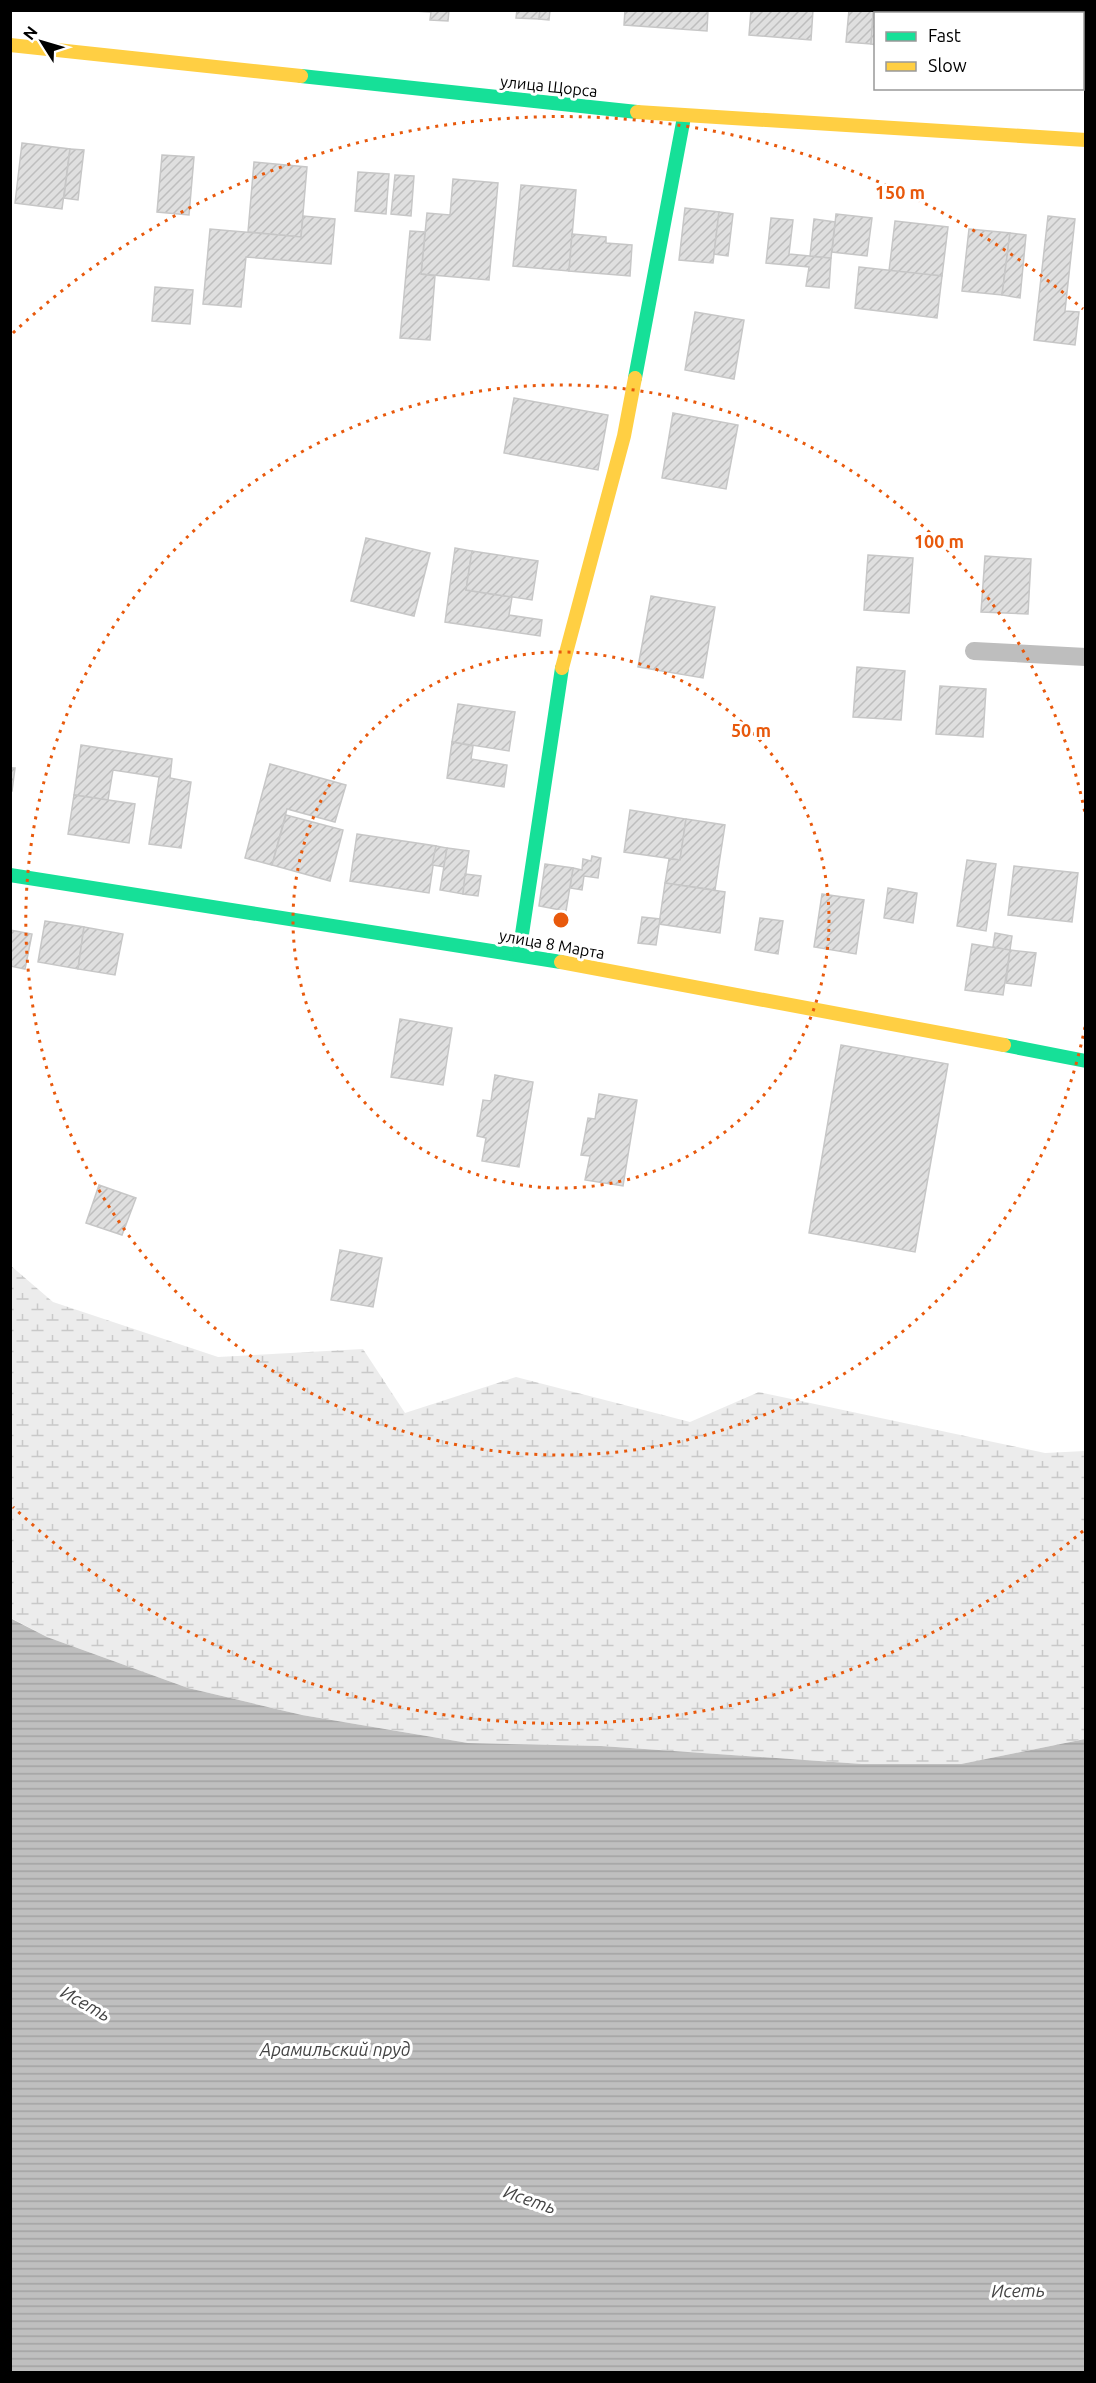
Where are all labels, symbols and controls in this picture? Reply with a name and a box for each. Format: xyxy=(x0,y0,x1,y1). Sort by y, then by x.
north arrow xyxy=(12,12,72,72)
legend xyxy=(874,12,1084,90)
text: N xyxy=(19,23,41,43)
text: Fast xyxy=(928,25,961,45)
text: Slow xyxy=(928,55,967,75)
street label: улица Щорса xyxy=(500,72,598,100)
text: 150 m xyxy=(875,182,925,202)
text: 100 m xyxy=(914,531,964,551)
text: 50 m xyxy=(731,720,771,740)
centre of rings xyxy=(551,910,571,930)
street label: улица 8 Марта xyxy=(498,926,606,962)
water label: Исеть xyxy=(58,1981,114,2025)
water label: Арамильский пруд xyxy=(259,2039,410,2059)
water label: Исеть xyxy=(501,2181,559,2217)
water label: Исеть xyxy=(991,2280,1045,2300)

